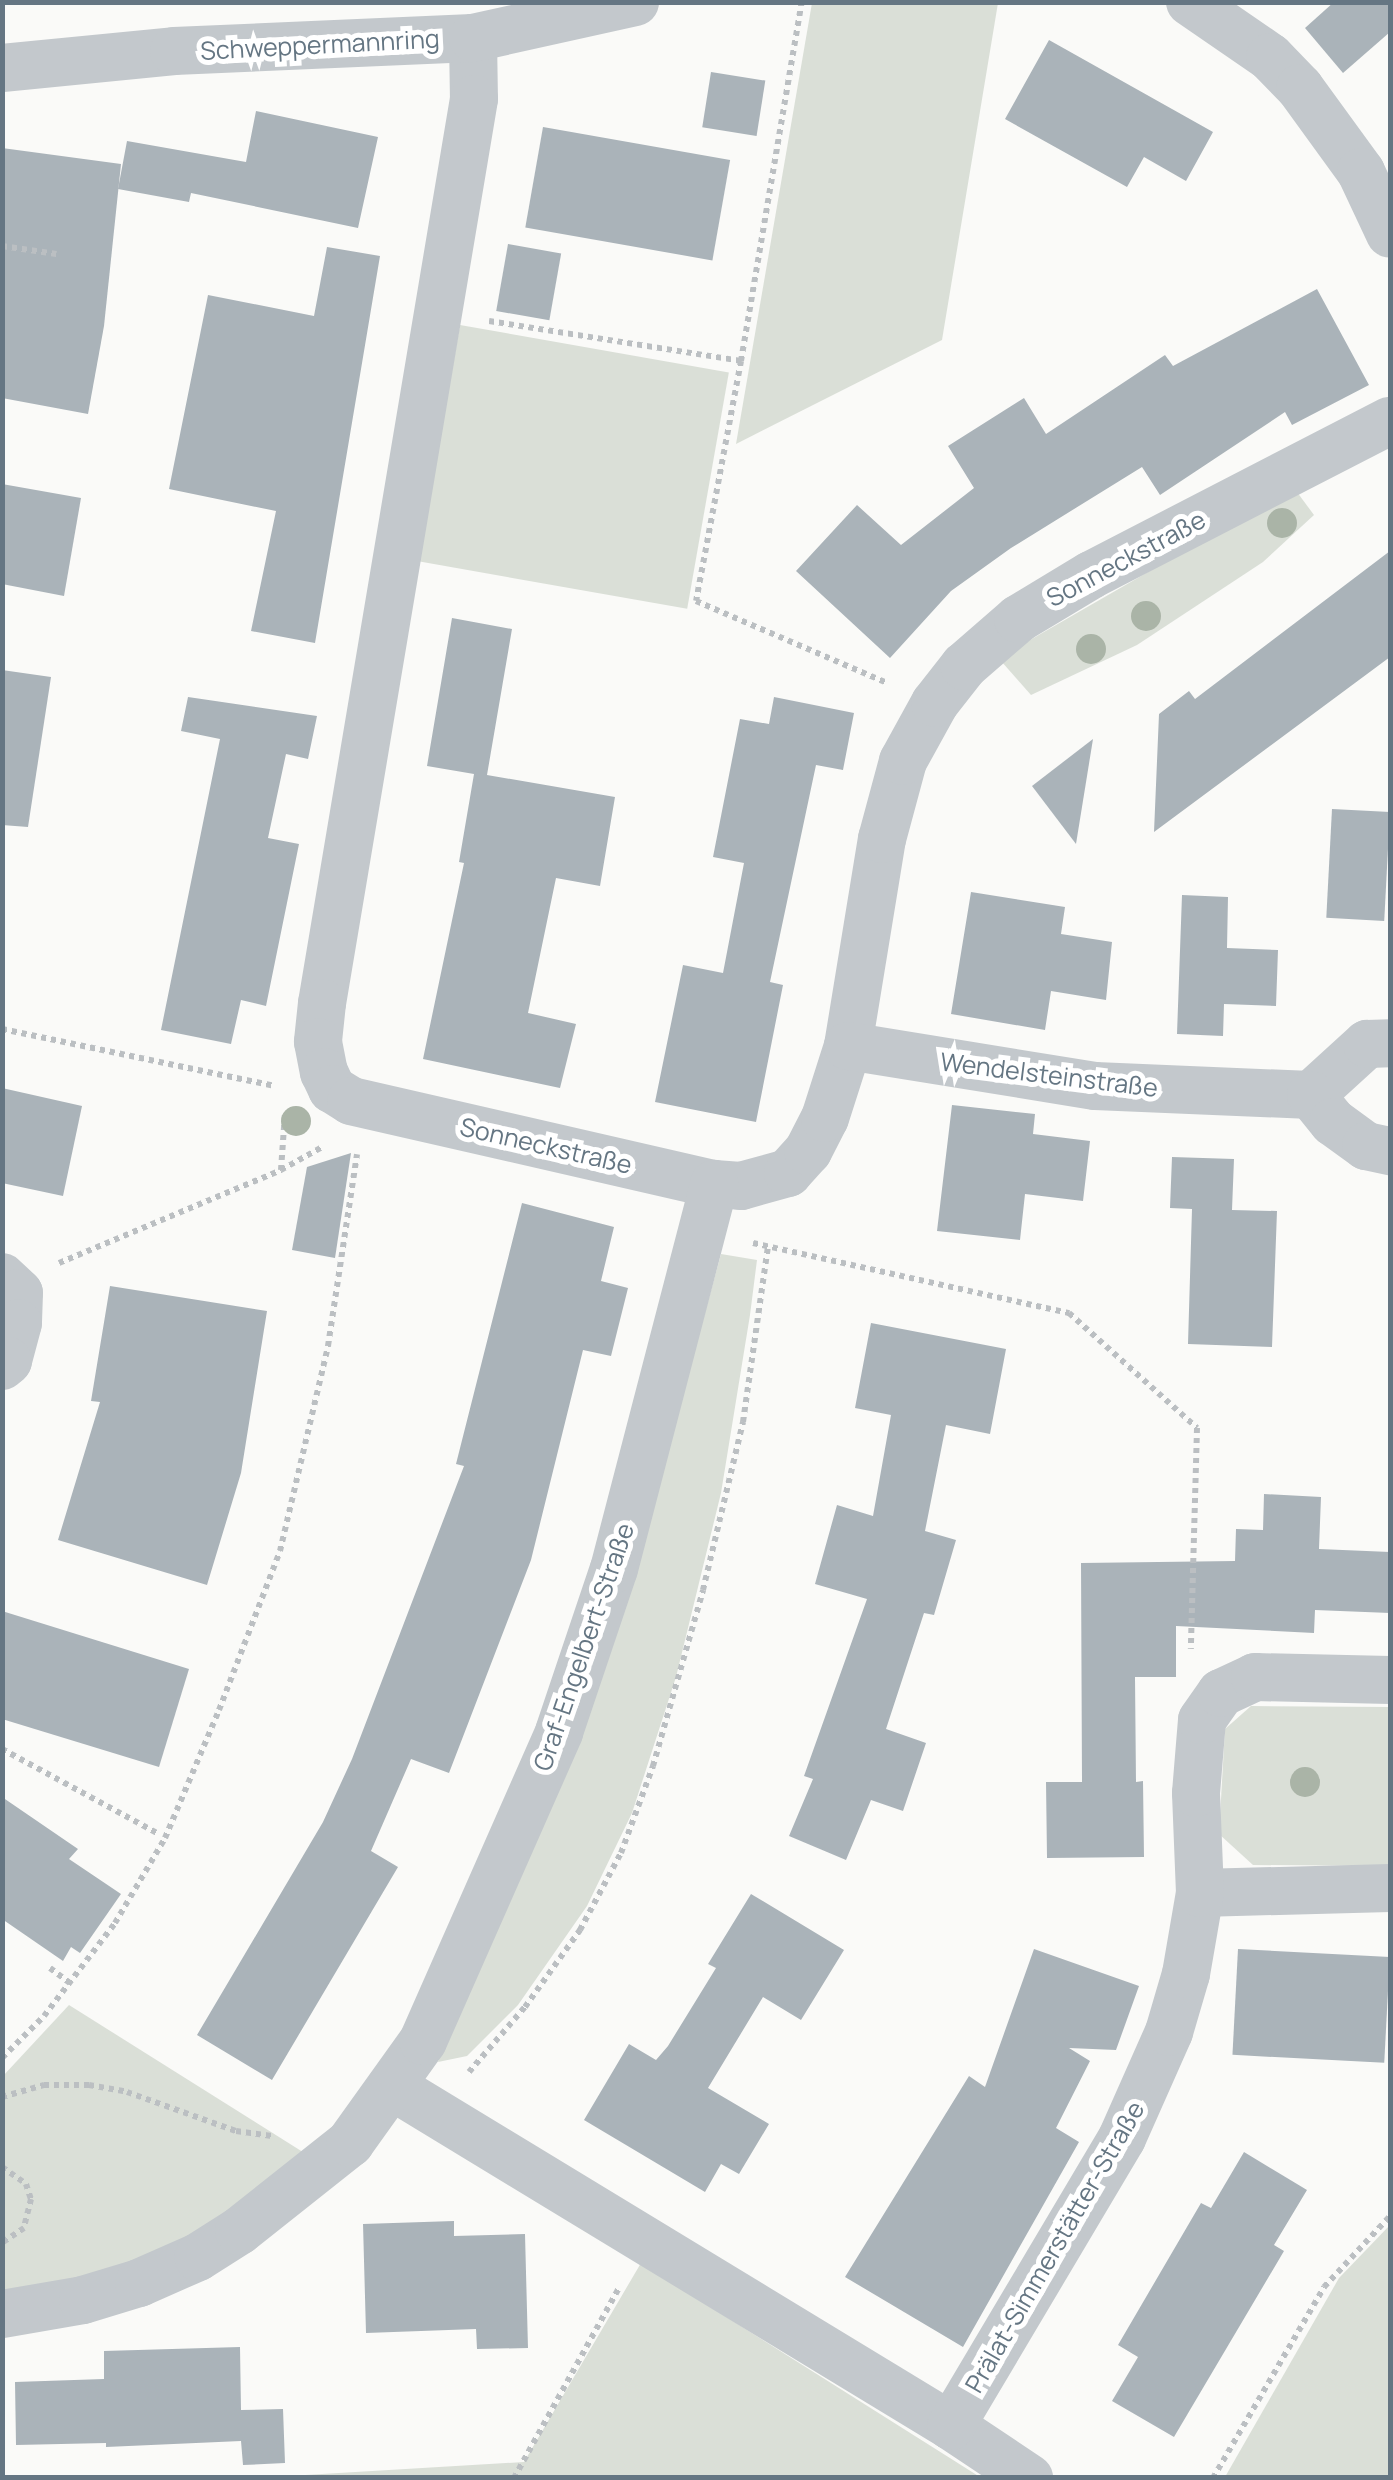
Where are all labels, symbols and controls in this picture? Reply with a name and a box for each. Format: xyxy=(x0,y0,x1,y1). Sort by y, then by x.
street label: Schweppermannring xyxy=(200,24,440,66)
street label: Sonneckstraße xyxy=(1041,505,1211,613)
street label: Wendelsteinstraße xyxy=(938,1047,1160,1103)
street label: Sonneckstraße xyxy=(457,1112,635,1180)
street label: Graf-Engelbert-Straße xyxy=(527,1519,641,1775)
street label: Prälat-Simmerstätter-Straße xyxy=(959,2096,1151,2398)

